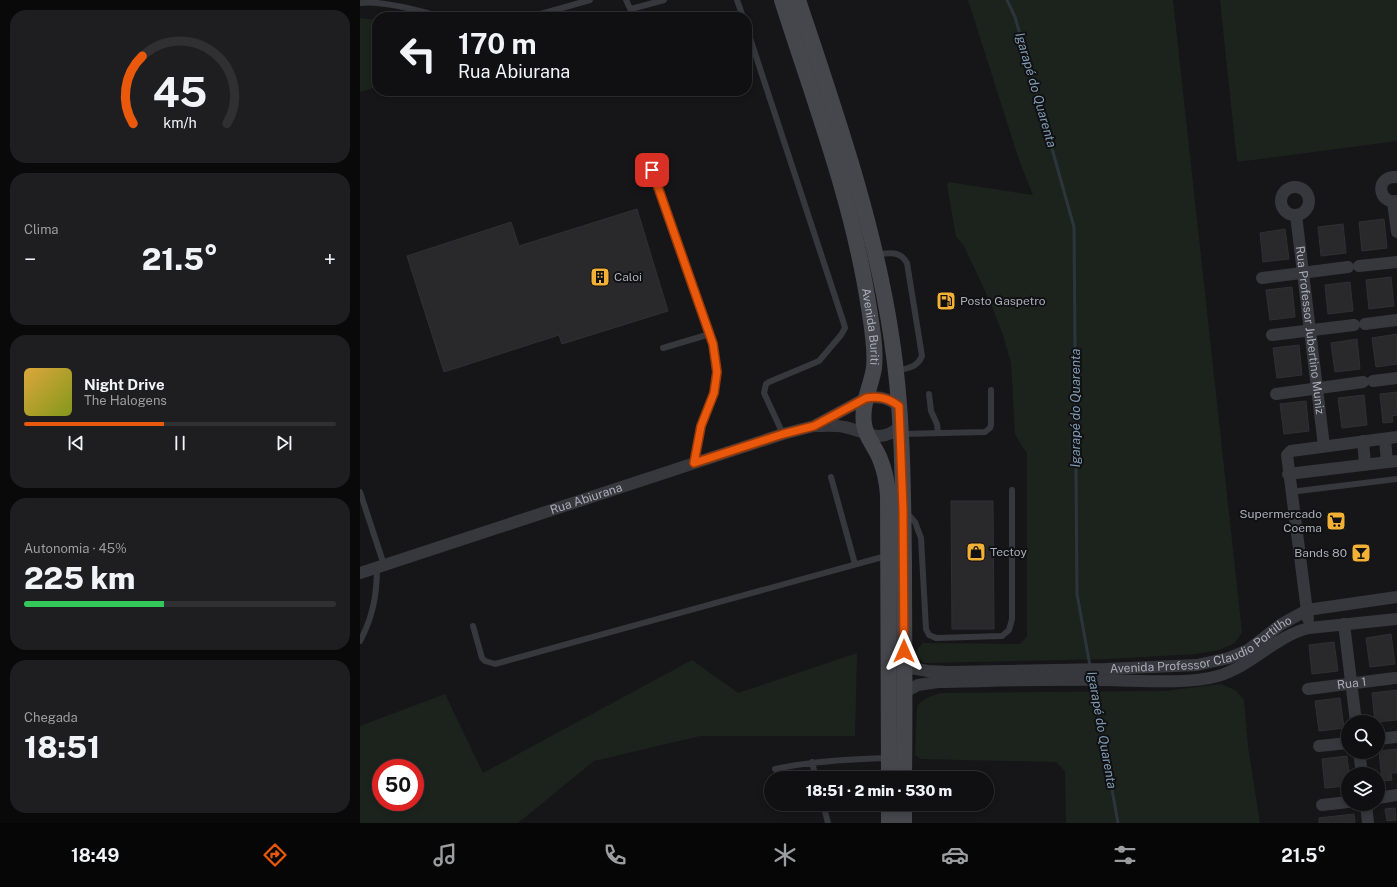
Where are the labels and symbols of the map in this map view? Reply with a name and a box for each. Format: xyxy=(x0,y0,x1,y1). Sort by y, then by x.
water label: Igarapé do Quarenta xyxy=(1012,31,1060,149)
pin xyxy=(635,153,669,187)
street label: Rua Professor Jubertino Muniz xyxy=(1293,245,1327,415)
building icon: Caloi xyxy=(589,266,611,288)
place label: Caloi xyxy=(614,270,642,284)
street label: Avenida Buriti xyxy=(859,287,882,366)
fuel station icon: Posto Gaspetro xyxy=(935,290,957,312)
place label: Posto Gaspetro xyxy=(960,294,1046,308)
water label: Igarapé do Quarenta xyxy=(1068,348,1083,467)
street label: Rua Abiurana xyxy=(548,480,624,517)
place label: Supermercado Coema xyxy=(1239,507,1322,535)
supermarket icon: Supermercado Coema xyxy=(1325,510,1347,532)
shop icon: Tectoy xyxy=(965,541,987,563)
bar icon: Bands 80 xyxy=(1350,542,1372,564)
place label: Tectoy xyxy=(990,545,1028,559)
place label: Bands 80 xyxy=(1294,546,1347,560)
street label: Avenida Professor Claudio Portilho xyxy=(1110,613,1294,676)
position arrow xyxy=(883,630,925,672)
water label: Igarapé do Quarenta xyxy=(1084,670,1120,790)
street label: Rua 1 xyxy=(1336,675,1367,692)
speed limit sign: 50 xyxy=(372,759,424,811)

